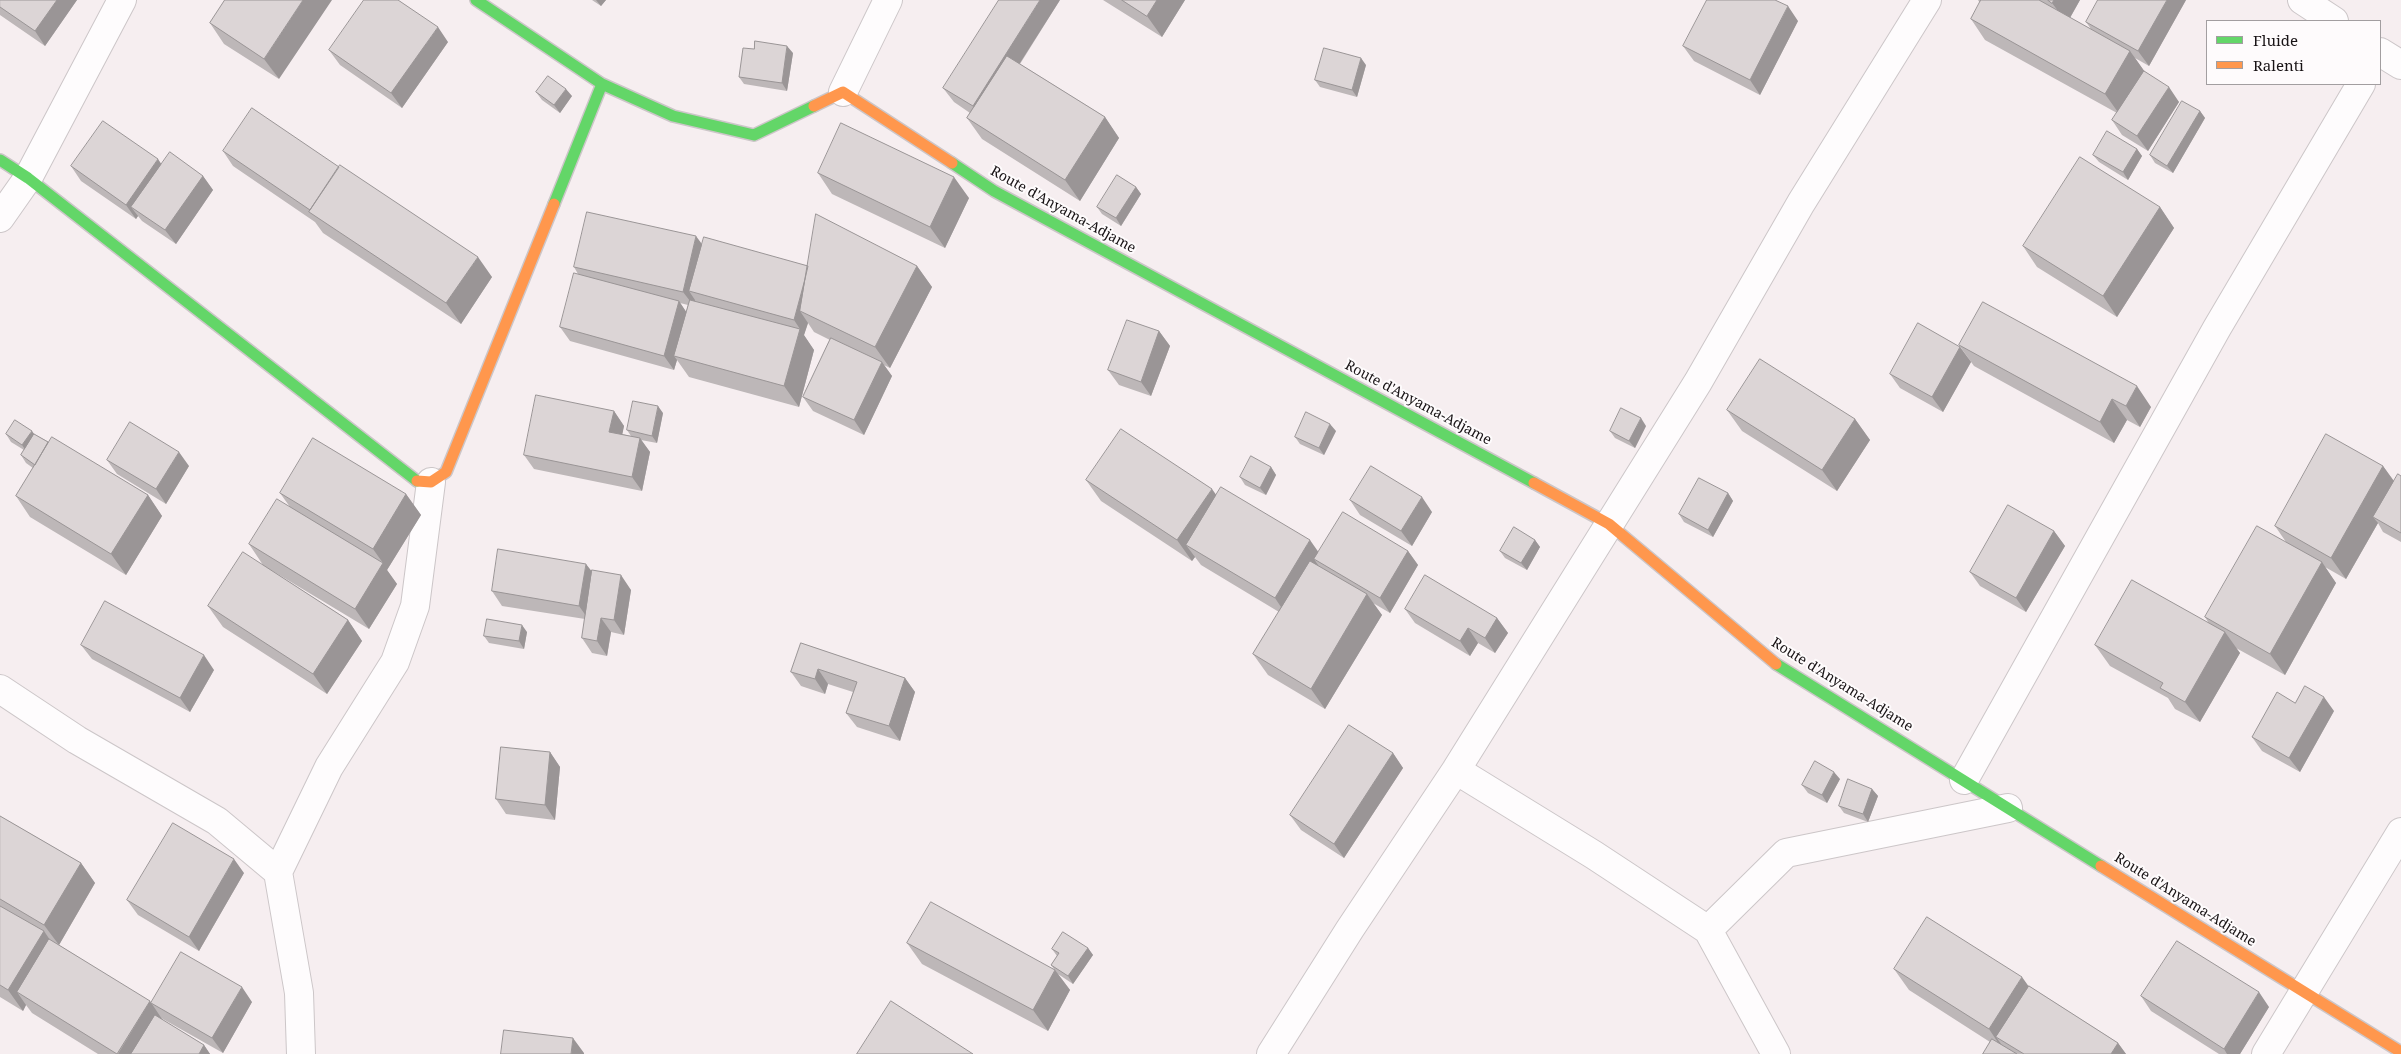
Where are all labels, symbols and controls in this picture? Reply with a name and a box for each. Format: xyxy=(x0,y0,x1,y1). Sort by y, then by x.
legend xyxy=(2206,20,2381,85)
text: Fluide xyxy=(2253,30,2298,50)
text: Ralenti xyxy=(2253,55,2304,75)
street label: Route d'Anyama-Adjame xyxy=(987,163,1139,257)
street label: Route d'Anyama-Adjame xyxy=(1342,357,1494,449)
street label: Route d'Anyama-Adjame xyxy=(1768,635,1916,735)
street label: Route d'Anyama-Adjame xyxy=(2111,850,2259,950)

